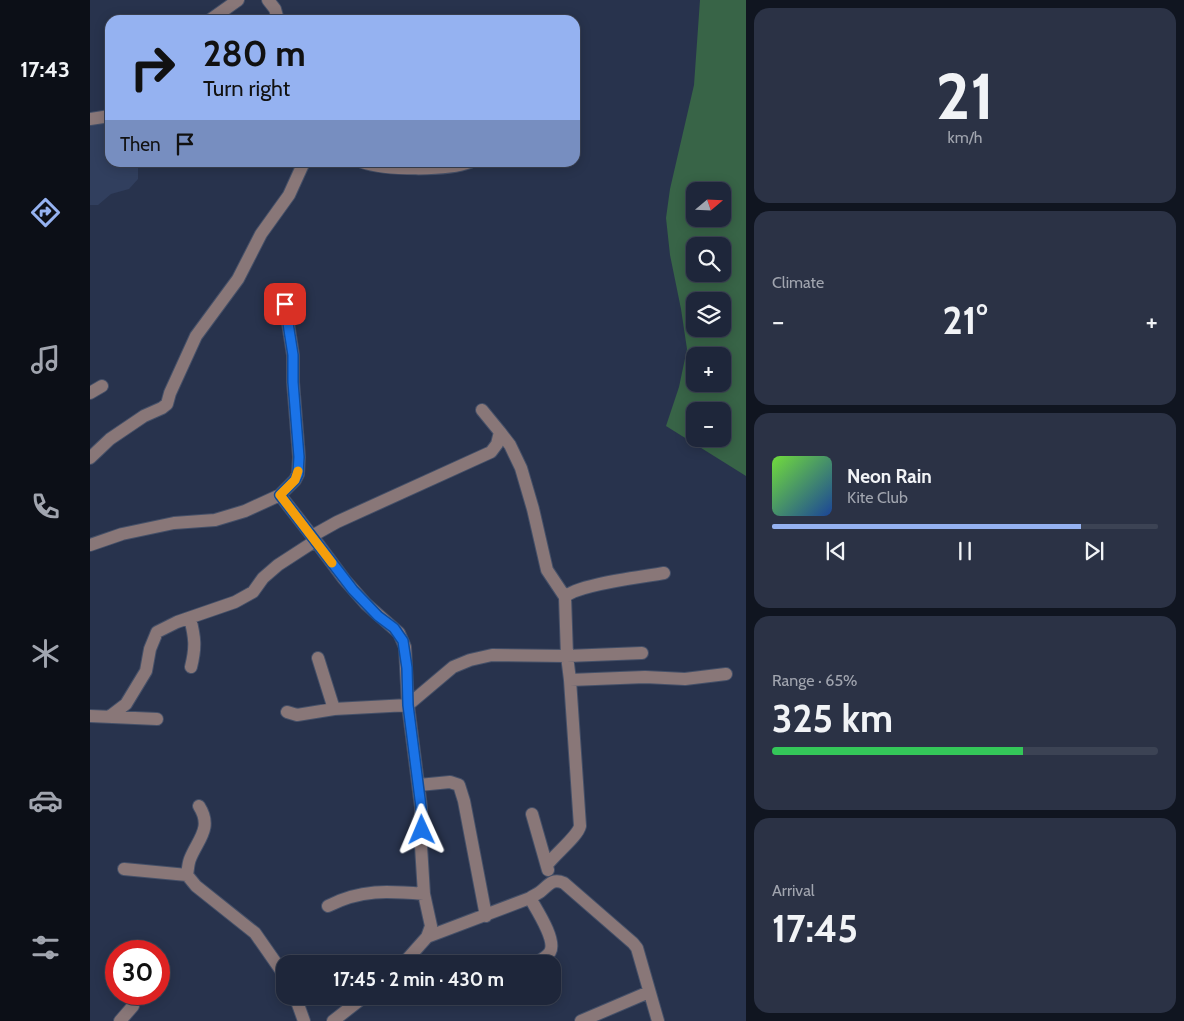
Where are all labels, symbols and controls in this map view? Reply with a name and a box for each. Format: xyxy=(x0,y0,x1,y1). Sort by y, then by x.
text: 280 m xyxy=(203,32,306,75)
icon: right xyxy=(120,35,185,100)
text: 17:43 xyxy=(20,56,70,83)
text: 21 xyxy=(936,56,994,135)
text: Turn right xyxy=(203,75,290,102)
text: km/h xyxy=(947,128,983,147)
icon: arrive xyxy=(171,130,199,158)
text: Then xyxy=(120,133,161,156)
north arrow xyxy=(686,182,731,228)
map controls xyxy=(686,182,731,447)
icon: directions xyxy=(28,195,63,230)
button: search xyxy=(686,237,731,282)
text: Climate xyxy=(772,273,824,292)
pin xyxy=(264,283,306,325)
icon: arrive xyxy=(271,290,299,318)
button: layers xyxy=(686,292,731,337)
text: 21° xyxy=(942,297,988,344)
text: − xyxy=(772,304,784,338)
text: + xyxy=(1146,304,1158,338)
icon: music xyxy=(28,342,63,377)
button: + xyxy=(686,347,731,392)
button: − xyxy=(686,402,731,447)
text: Neon Rain xyxy=(847,465,932,488)
text: Kite Club xyxy=(847,488,908,507)
icon: phone xyxy=(28,489,63,524)
icon: previous xyxy=(822,537,850,565)
icon: pause xyxy=(951,537,979,565)
icon: next xyxy=(1080,537,1108,565)
icon: climate xyxy=(28,636,63,671)
text: Range · 65% xyxy=(772,671,858,690)
text: 325 km xyxy=(772,695,893,742)
icon: car xyxy=(28,783,63,818)
position arrow xyxy=(395,803,447,855)
text: Arrival xyxy=(772,881,815,900)
text: 17:45 xyxy=(772,905,858,952)
icon: filters xyxy=(28,930,63,965)
speed limit sign: 30 xyxy=(105,940,170,1005)
text: 17:45 · 2 min · 430 m xyxy=(333,968,504,991)

